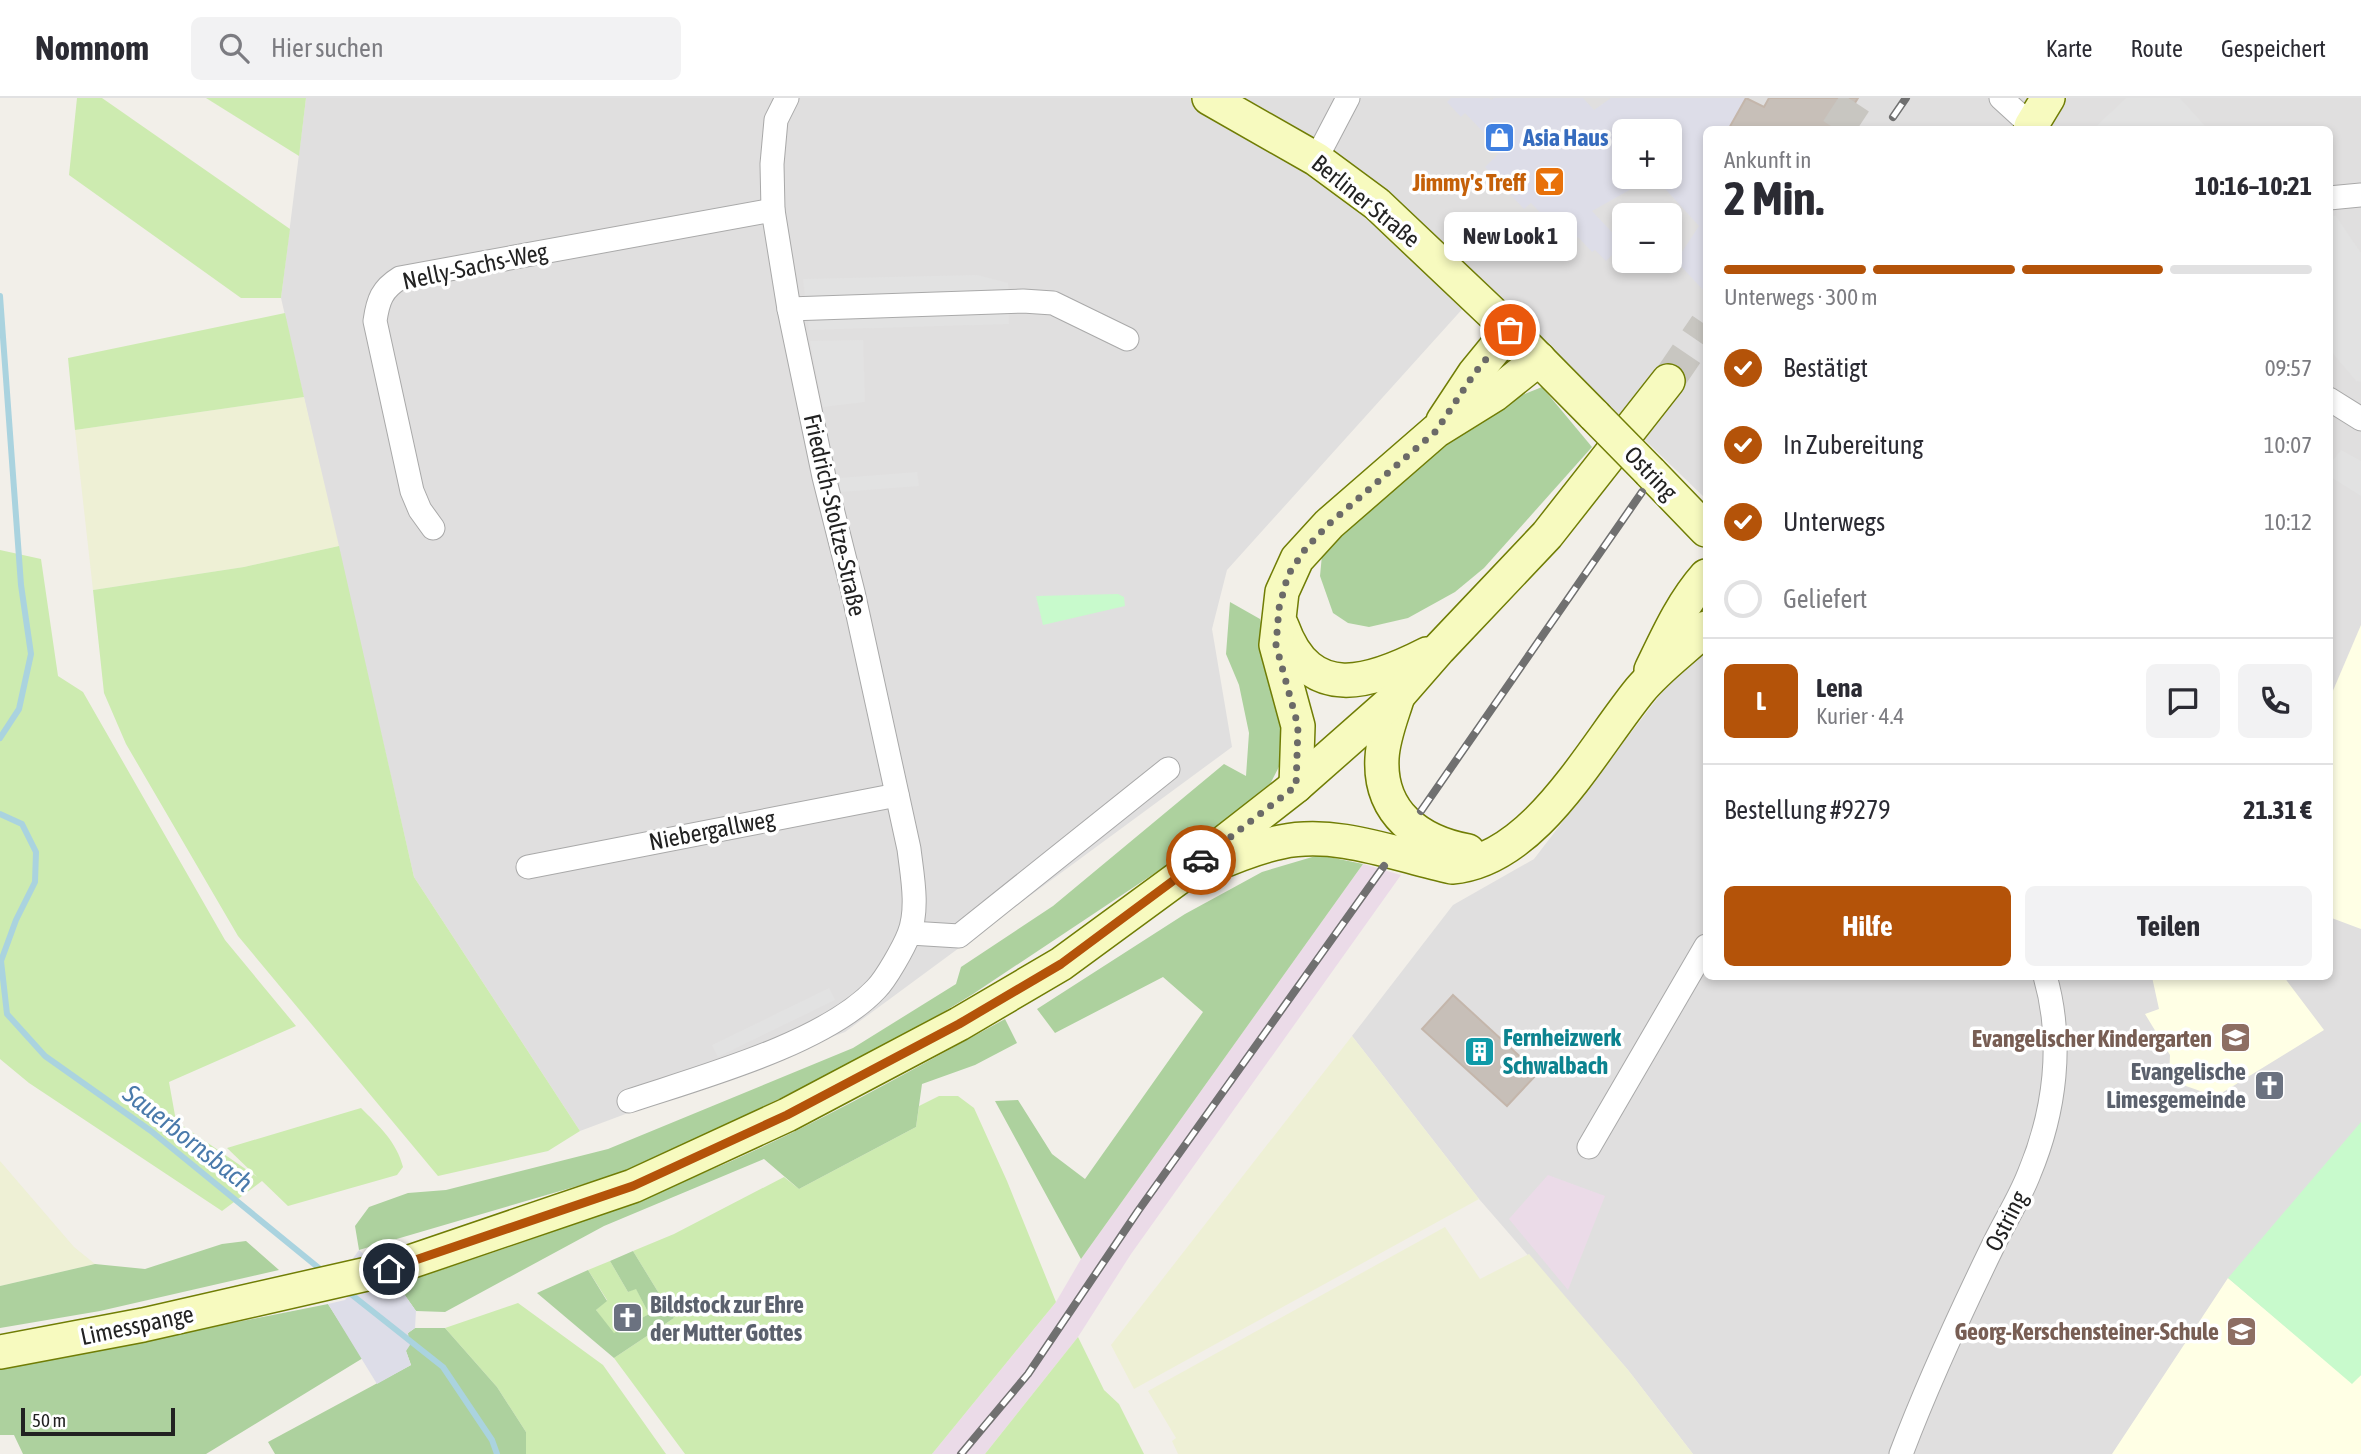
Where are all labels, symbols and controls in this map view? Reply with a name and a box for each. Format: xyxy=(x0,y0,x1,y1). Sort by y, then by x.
search box xyxy=(191,17,681,80)
text: Nomnom xyxy=(35,29,149,67)
icon: search xyxy=(215,29,253,67)
text: Hier suchen xyxy=(271,33,384,63)
text: Karte xyxy=(2046,35,2092,62)
text: Route xyxy=(2130,35,2183,62)
text: Gespeichert xyxy=(2221,35,2326,62)
map controls xyxy=(1612,119,1682,273)
button: + xyxy=(1612,119,1682,189)
shop icon: Asia Haus xyxy=(1483,120,1517,154)
place label: Asia Haus xyxy=(1522,124,1609,151)
text: Ankunft in xyxy=(1724,147,1811,173)
street label: Berliner Straße xyxy=(1307,149,1425,253)
bar icon: Jimmy's Treff xyxy=(1532,165,1566,199)
place label: Jimmy's Treff xyxy=(1412,169,1527,196)
text: 10:16–10:21 xyxy=(2195,171,2312,201)
text: 2 Min. xyxy=(1724,172,1824,225)
button: − xyxy=(1612,203,1682,273)
callout: New Look 1 xyxy=(1444,211,1576,260)
text: New Look 1 xyxy=(1463,223,1558,249)
street label: Nelly-Sachs-Weg xyxy=(400,237,551,295)
text: Unterwegs · 300 m xyxy=(1724,284,1878,310)
pin xyxy=(1480,300,1540,360)
icon: bag xyxy=(1491,311,1529,349)
icon: check xyxy=(1724,349,1762,387)
text: Bestätigt xyxy=(1783,353,1868,383)
text: 09:57 xyxy=(2265,355,2312,381)
street label: Friedrich-Stoltze-Straße xyxy=(799,411,871,619)
icon: check xyxy=(1724,426,1762,464)
text: In Zubereitung xyxy=(1783,430,1923,460)
text: 10:07 xyxy=(2264,432,2312,458)
street label: Ostring xyxy=(1619,441,1683,506)
icon: check xyxy=(1724,503,1762,541)
text: Unterwegs xyxy=(1783,507,1885,537)
text: 10:12 xyxy=(2264,509,2312,535)
text: Geliefert xyxy=(1783,584,1867,614)
button: chat xyxy=(2146,664,2220,738)
button: phone xyxy=(2238,664,2312,738)
text: Lena xyxy=(1816,673,1863,703)
text: L xyxy=(1756,686,1766,716)
text: Kurier · 4.4 xyxy=(1816,703,1904,729)
text: Bestellung #9279 xyxy=(1724,795,1890,825)
text: 21.31 € xyxy=(2243,795,2312,825)
street label: Niebergallweg xyxy=(647,804,778,855)
courier xyxy=(1166,825,1236,895)
icon: car xyxy=(1182,841,1220,879)
button: Hilfe xyxy=(1724,886,2011,966)
button: Teilen xyxy=(2025,886,2312,966)
school or university icon: Evangelischer Kindergarten xyxy=(2218,1021,2252,1055)
place label: Fernheizwerk Schwalbach xyxy=(1503,1024,1622,1079)
place label: Evangelischer Kindergarten xyxy=(1972,1025,2212,1052)
building icon: Fernheizwerk Schwalbach xyxy=(1463,1034,1497,1068)
place label: Evangelische Limesgemeinde xyxy=(2106,1058,2246,1113)
church icon: Evangelische Limesgemeinde xyxy=(2252,1068,2286,1102)
water label: Sauerbornsbach xyxy=(117,1078,259,1198)
street label: Ostring xyxy=(1979,1186,2033,1256)
pin xyxy=(359,1239,419,1299)
icon: home xyxy=(370,1250,408,1288)
place label: Bildstock zur Ehre der Mutter Gottes xyxy=(650,1291,804,1346)
street label: Limesspange xyxy=(78,1300,196,1350)
church icon: Bildstock zur Ehre der Mutter Gottes xyxy=(610,1301,644,1335)
school or university icon: Georg-Kerschensteiner-Schule xyxy=(2225,1314,2259,1348)
place label: Georg-Kerschensteiner-Schule xyxy=(1954,1318,2219,1345)
scale bar xyxy=(21,1405,175,1437)
text: 50 m xyxy=(32,1409,66,1431)

